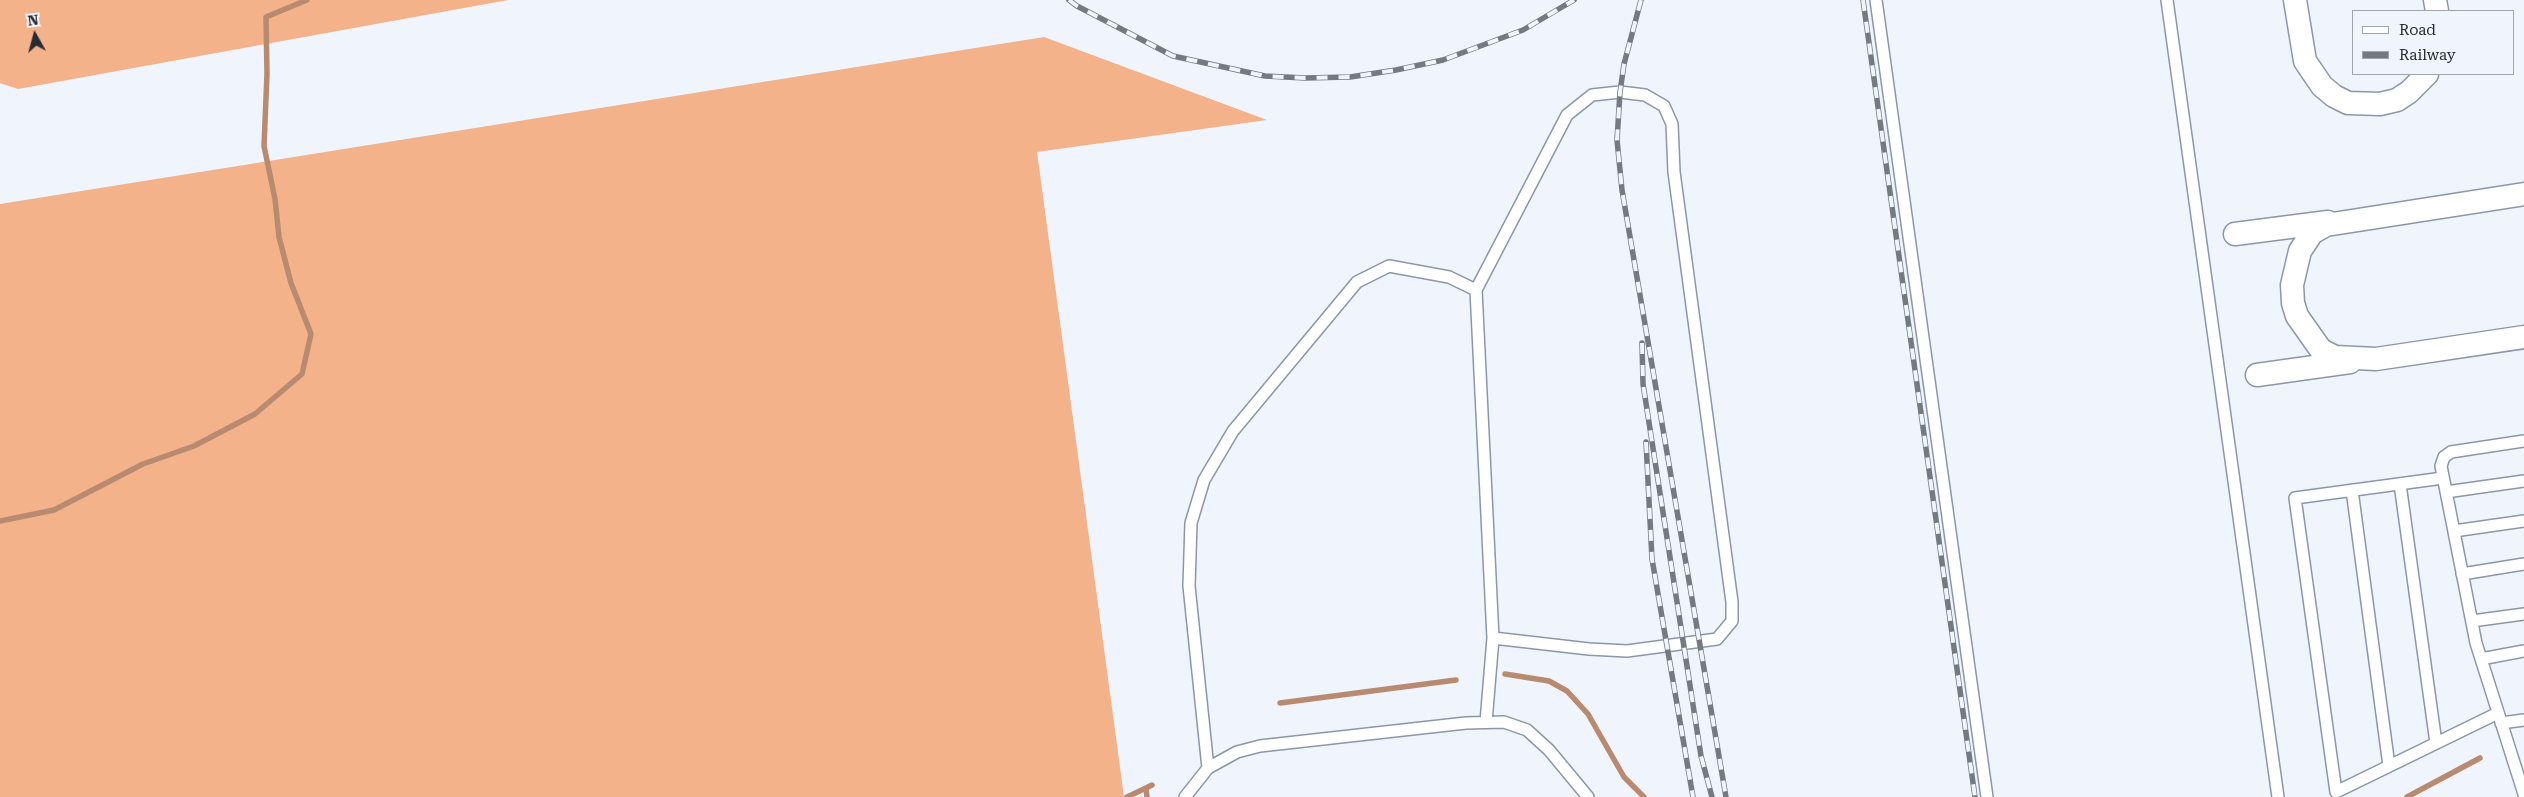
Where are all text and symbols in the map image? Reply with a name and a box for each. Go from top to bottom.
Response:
north arrow [10,10,60,60]
legend [2352,10,2514,75]
text: N [27,12,39,29]
text: Road [2399,21,2436,39]
text: Railway [2399,46,2456,64]

